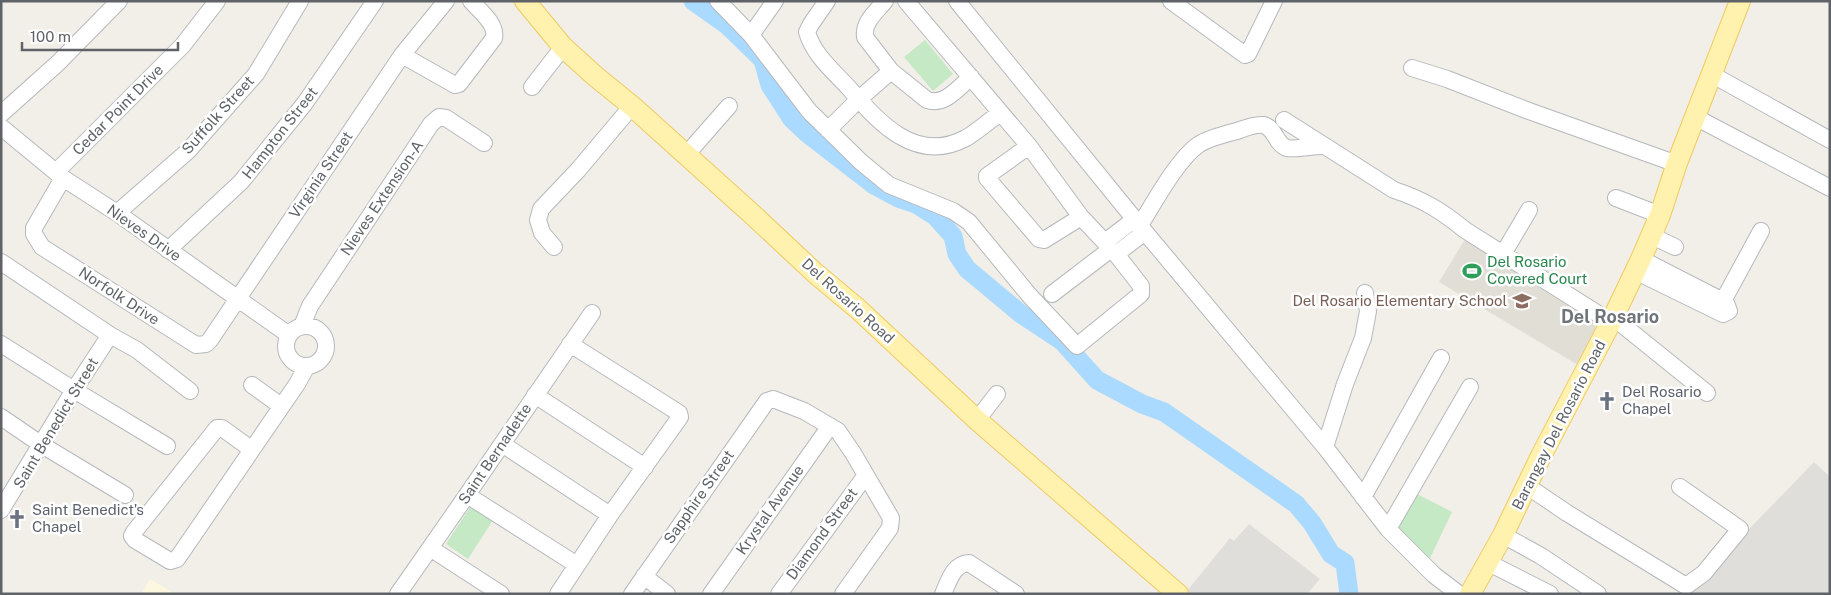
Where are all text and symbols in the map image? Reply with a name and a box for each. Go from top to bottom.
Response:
scale bar [22,20,179,52]
text: 100 m [30,28,71,45]
street label: Cedar Point Drive [69,61,166,158]
street label: Suffolk Street [178,72,257,157]
street label: Hampton Street [239,83,321,182]
street label: Virginia Street [285,128,356,221]
street label: Nieves Extension-A [337,137,427,258]
street label: Nieves Drive [104,201,185,264]
place label: Del Rosario Covered Court [1487,253,1588,287]
street label: Del Rosario Road [799,255,898,347]
sports icon: Del Rosario Covered Court [1461,260,1483,282]
street label: Norfolk Drive [76,263,163,328]
school or university icon: Del Rosario Elementary School [1511,290,1533,312]
place label: Del Rosario Elementary School [1292,292,1507,309]
district label: Del Rosario [1561,306,1659,327]
street label: Barangay Del Rosario Road [1508,337,1609,512]
street label: Saint Benedict Street [10,354,101,491]
place label: Del Rosario Chapel [1622,383,1701,417]
church icon: Del Rosario Chapel [1596,390,1618,412]
street label: Saint Bernadette [455,400,535,507]
street label: Sapphire Street [660,447,737,547]
street label: Krystal Avenue [732,462,807,558]
street label: Diamond Street [783,485,861,583]
place label: Saint Benedict's Chapel [32,501,144,535]
church icon: Saint Benedict's Chapel [6,508,28,530]

